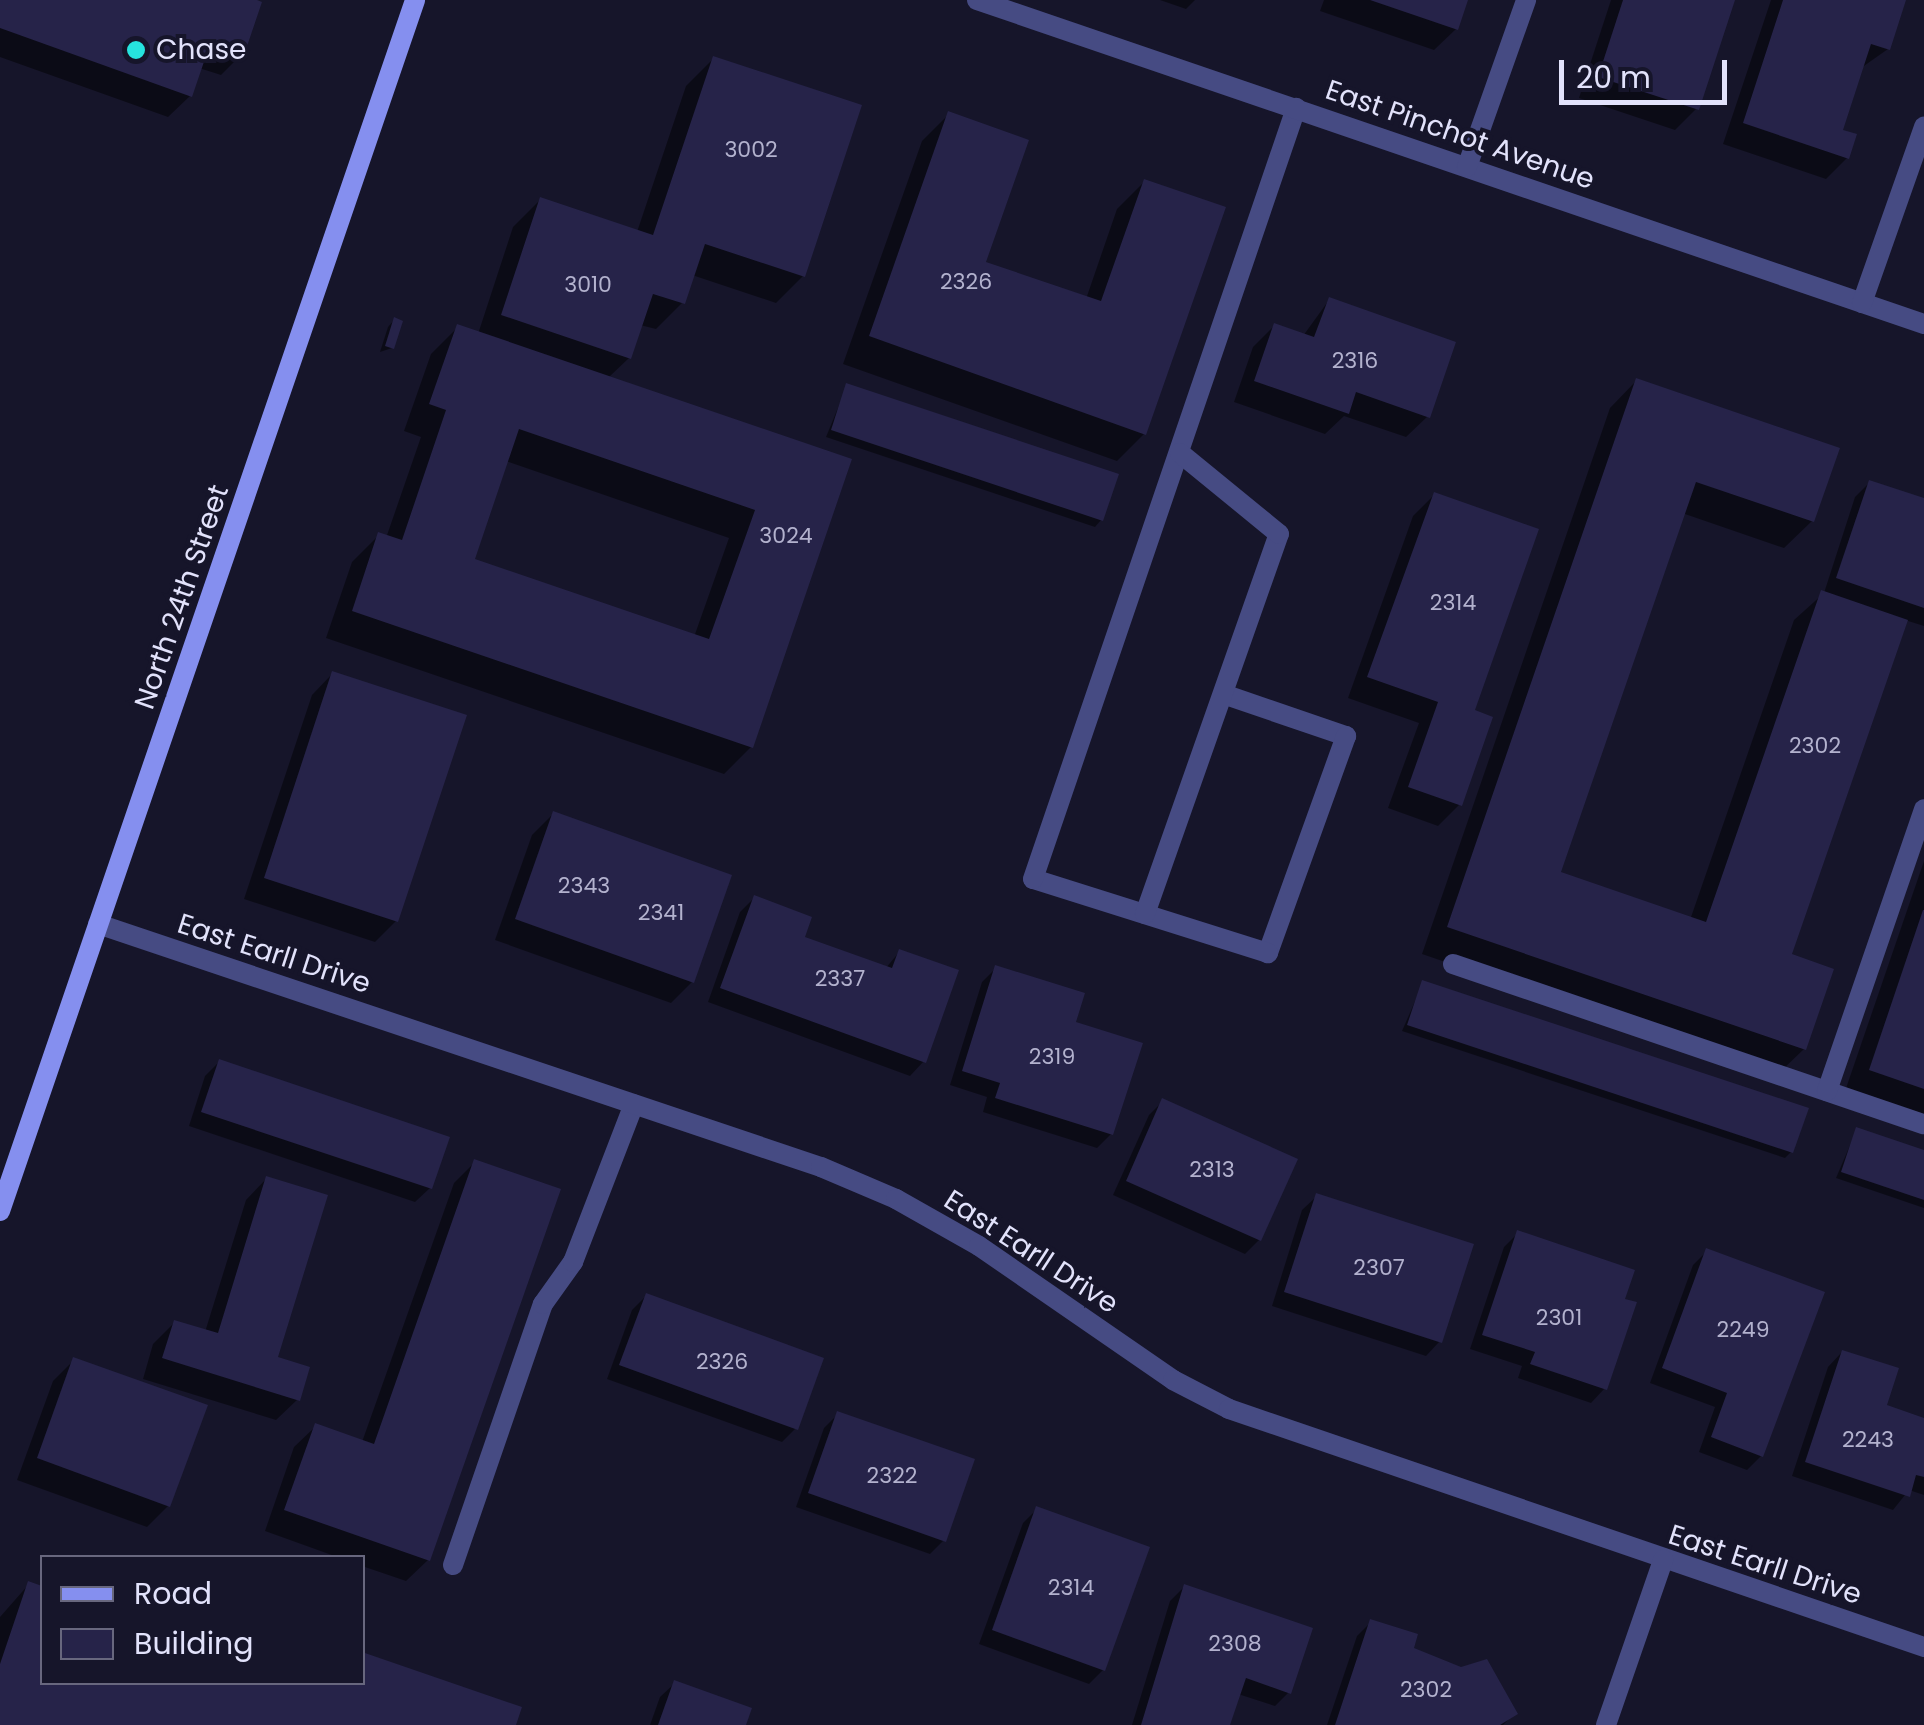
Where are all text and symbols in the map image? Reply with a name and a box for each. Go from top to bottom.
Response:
place label: Chase [156,33,246,67]
marker: Chase [125,39,147,61]
scale bar [1564,40,1732,102]
text: 20 m [1576,56,1651,99]
street label: East Pinchot Avenue [1321,73,1599,197]
house number: 3002 [724,137,778,163]
house number: 2326 [940,269,992,295]
house number: 3010 [564,272,612,298]
house number: 2316 [1332,348,1378,374]
street label: North 24th Street [128,480,236,714]
house number: 3024 [759,523,813,549]
house number: 2314 [1430,590,1476,616]
house number: 2302 [1789,733,1841,759]
house number: 2343 [558,873,610,899]
house number: 2341 [638,900,684,926]
street label: East Earll Drive [173,907,375,1001]
house number: 2337 [815,966,865,992]
house number: 2319 [1029,1044,1075,1070]
house number: 2313 [1189,1157,1235,1183]
street label: East Earll Drive [938,1183,1124,1321]
house number: 2307 [1353,1255,1405,1281]
house number: 2301 [1536,1305,1582,1331]
house number: 2249 [1717,1317,1769,1343]
house number: 2326 [696,1349,748,1375]
house number: 2243 [1842,1427,1894,1453]
house number: 2322 [867,1463,917,1489]
street label: East Earll Drive [1664,1518,1866,1612]
legend [40,1555,365,1685]
text: Road [134,1572,212,1615]
house number: 2314 [1048,1575,1094,1601]
text: Building [134,1622,254,1665]
house number: 2308 [1208,1631,1262,1657]
house number: 2302 [1400,1677,1452,1703]

